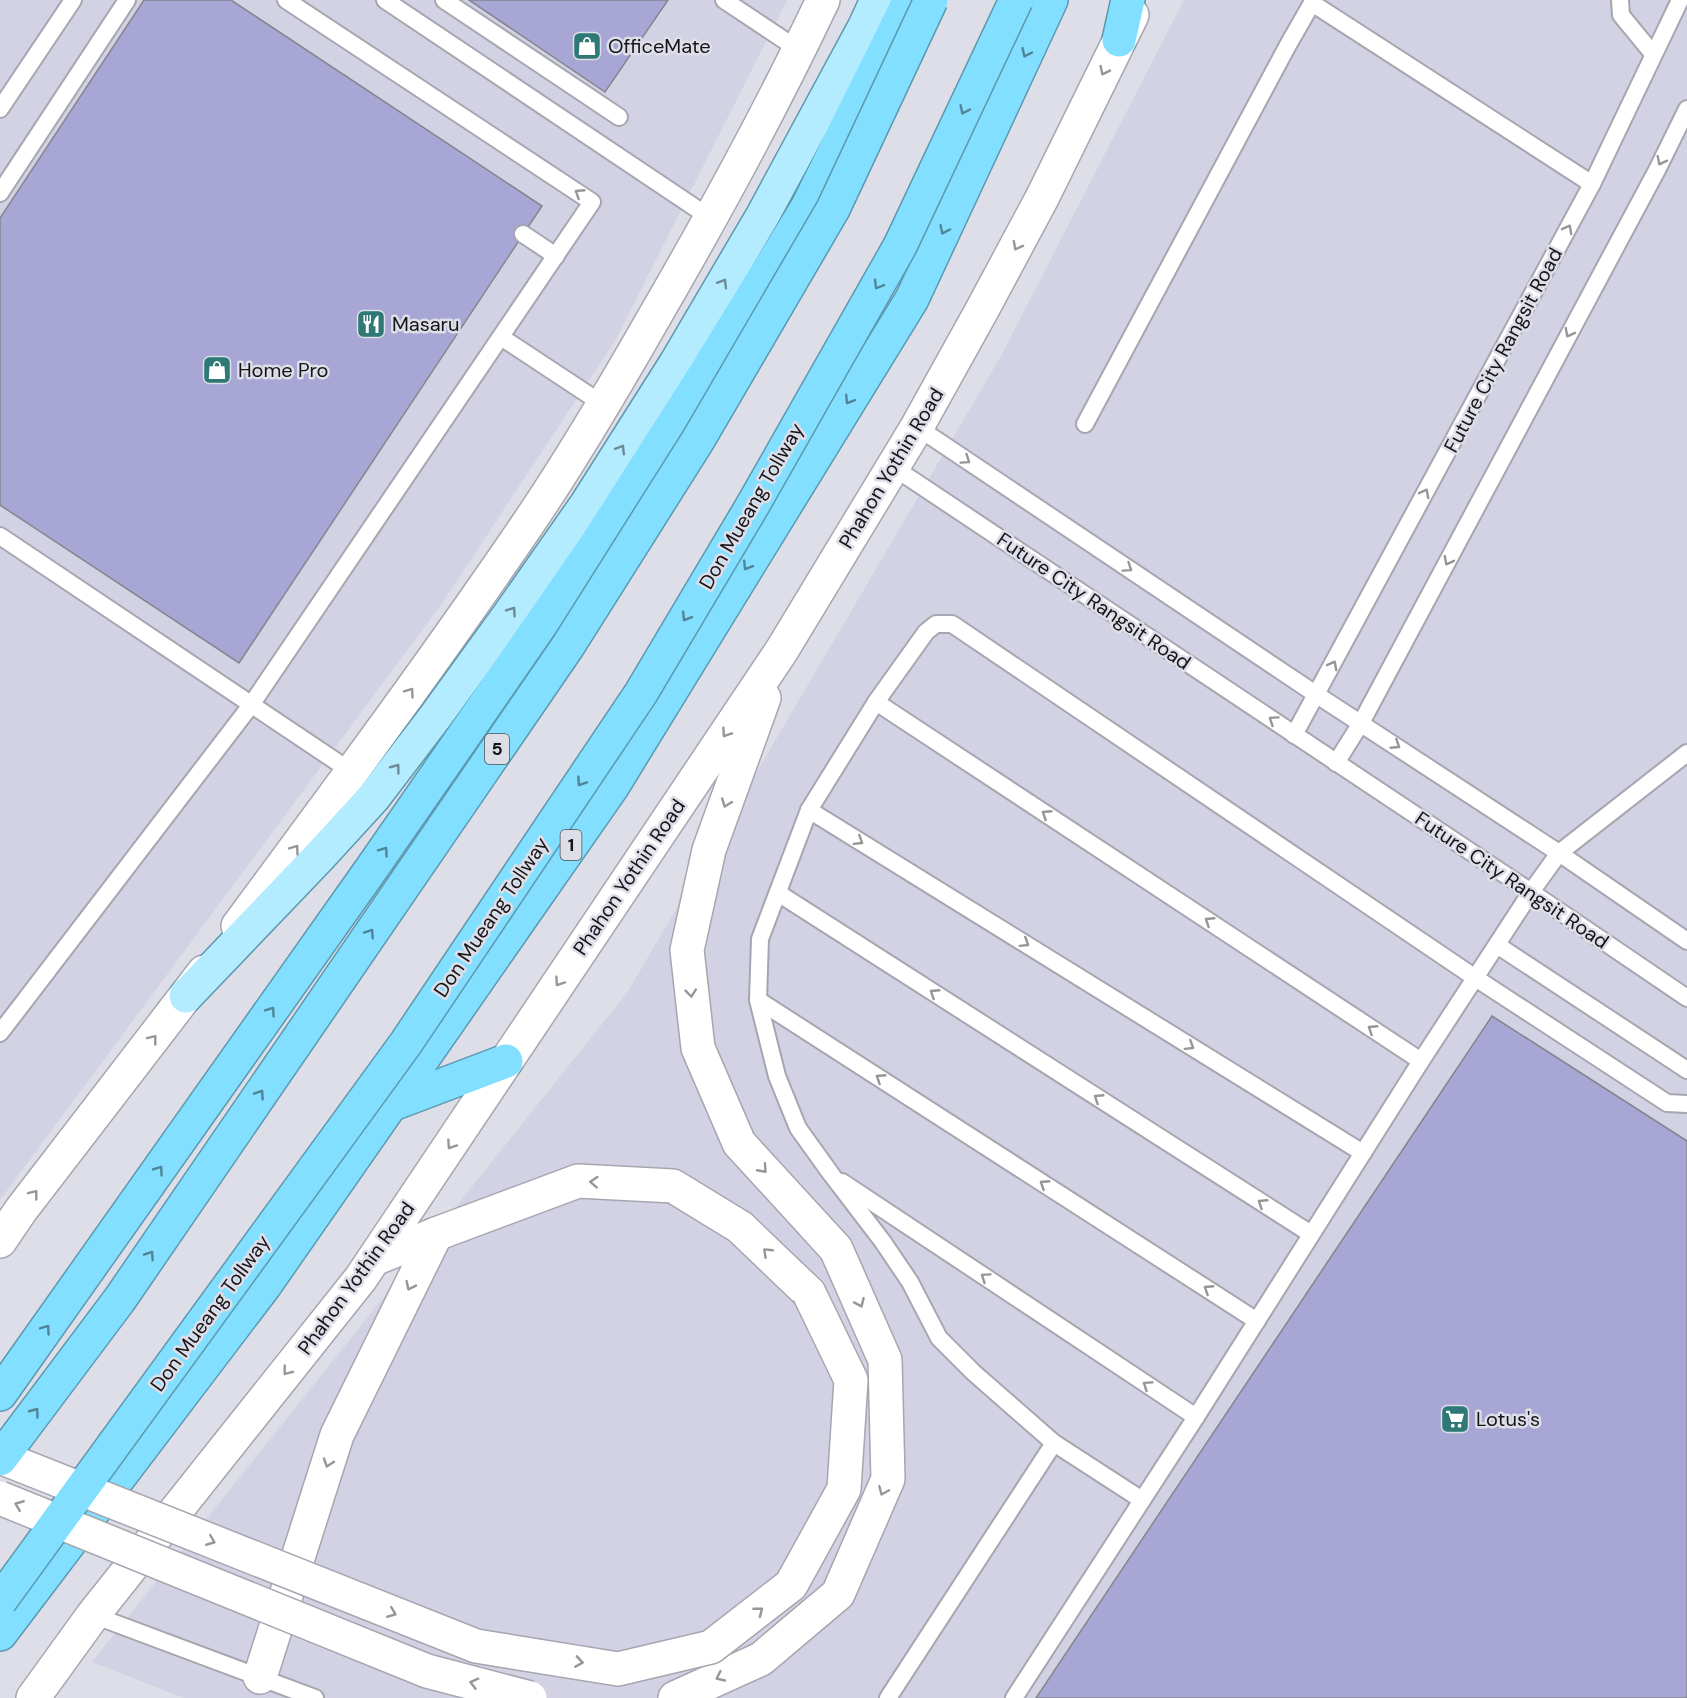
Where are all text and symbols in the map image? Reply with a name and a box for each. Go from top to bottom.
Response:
shop icon: OfficeMate [571,30,603,62]
place label: OfficeMate [608,33,711,59]
one-way arrow [1022,47,1034,58]
one-way arrow [1100,65,1111,76]
one-way arrow [960,103,972,114]
one-way arrow [1656,155,1668,166]
one-way arrow [575,190,586,201]
one-way arrow [939,223,951,234]
one-way arrow [1561,225,1572,236]
one-way arrow [1013,239,1024,250]
street label: Future City Rangsit Road [1438,243,1568,457]
one-way arrow [716,279,727,289]
one-way arrow [874,279,885,289]
restaurant icon: Masaru [355,308,387,340]
place label: Masaru [392,311,459,337]
one-way arrow [1565,327,1576,338]
shop icon: Home Pro [201,354,233,386]
place label: Home Pro [238,357,328,383]
street label: Phahon Yothin Road [833,383,949,553]
one-way arrow [845,394,857,404]
street label: Don Mueang Tollway [693,418,809,594]
one-way arrow [613,445,624,456]
one-way arrow [959,453,970,464]
one-way arrow [1418,489,1429,500]
street label: Future City Rangsit Road [992,526,1196,676]
one-way arrow [1444,555,1455,565]
one-way arrow [743,560,755,570]
one-way arrow [1121,561,1132,572]
one-way arrow [505,607,516,618]
one-way arrow [681,611,693,621]
one-way arrow [1326,661,1337,671]
one-way arrow [403,687,414,698]
one-way arrow [1268,716,1279,727]
one-way arrow [722,726,733,737]
road number: 5 [485,734,509,764]
one-way arrow [1389,738,1400,749]
one-way arrow [389,764,400,775]
one-way arrow [577,775,588,786]
street label: Phahon Yothin Road [567,794,691,960]
one-way arrow [721,797,733,808]
street label: Future City Rangsit Road [1410,805,1614,955]
one-way arrow [1042,810,1053,821]
road number: 1 [560,830,582,860]
street label: Don Mueang Tollway [428,832,554,1002]
one-way arrow [853,833,863,845]
one-way arrow [288,845,299,856]
one-way arrow [377,847,388,858]
one-way arrow [1205,918,1216,929]
one-way arrow [363,929,375,939]
one-way arrow [1019,936,1029,948]
one-way arrow [555,976,566,987]
one-way arrow [685,988,697,997]
one-way arrow [929,989,940,1000]
one-way arrow [264,1006,275,1017]
one-way arrow [1368,1024,1378,1036]
one-way arrow [146,1035,157,1046]
one-way arrow [1184,1039,1195,1050]
one-way arrow [876,1074,887,1085]
one-way arrow [253,1090,264,1101]
one-way arrow [1094,1093,1104,1105]
one-way arrow [447,1138,458,1149]
one-way arrow [756,1163,767,1173]
one-way arrow [152,1165,163,1176]
one-way arrow [589,1175,598,1188]
one-way arrow [1039,1180,1050,1191]
one-way arrow [27,1189,38,1200]
street label: Phahon Yothin Road [292,1196,420,1360]
one-way arrow [1258,1198,1268,1210]
street label: Don Mueang Tollway [144,1229,276,1397]
one-way arrow [763,1249,774,1260]
one-way arrow [143,1251,154,1262]
one-way arrow [981,1273,992,1284]
one-way arrow [406,1280,418,1291]
one-way arrow [1203,1285,1214,1296]
one-way arrow [853,1296,865,1307]
one-way arrow [39,1324,50,1335]
one-way arrow [284,1364,295,1375]
one-way arrow [1143,1381,1154,1392]
supermarket icon: Lotus's [1439,1403,1471,1435]
place label: Lotus's [1476,1406,1540,1432]
one-way arrow [28,1408,39,1419]
one-way arrow [323,1457,336,1468]
one-way arrow [878,1485,890,1496]
one-way arrow [14,1500,25,1512]
one-way arrow [204,1534,215,1546]
one-way arrow [386,1605,397,1618]
one-way arrow [752,1607,763,1618]
one-way arrow [575,1656,584,1668]
one-way arrow [716,1670,727,1682]
one-way arrow [469,1678,480,1690]

